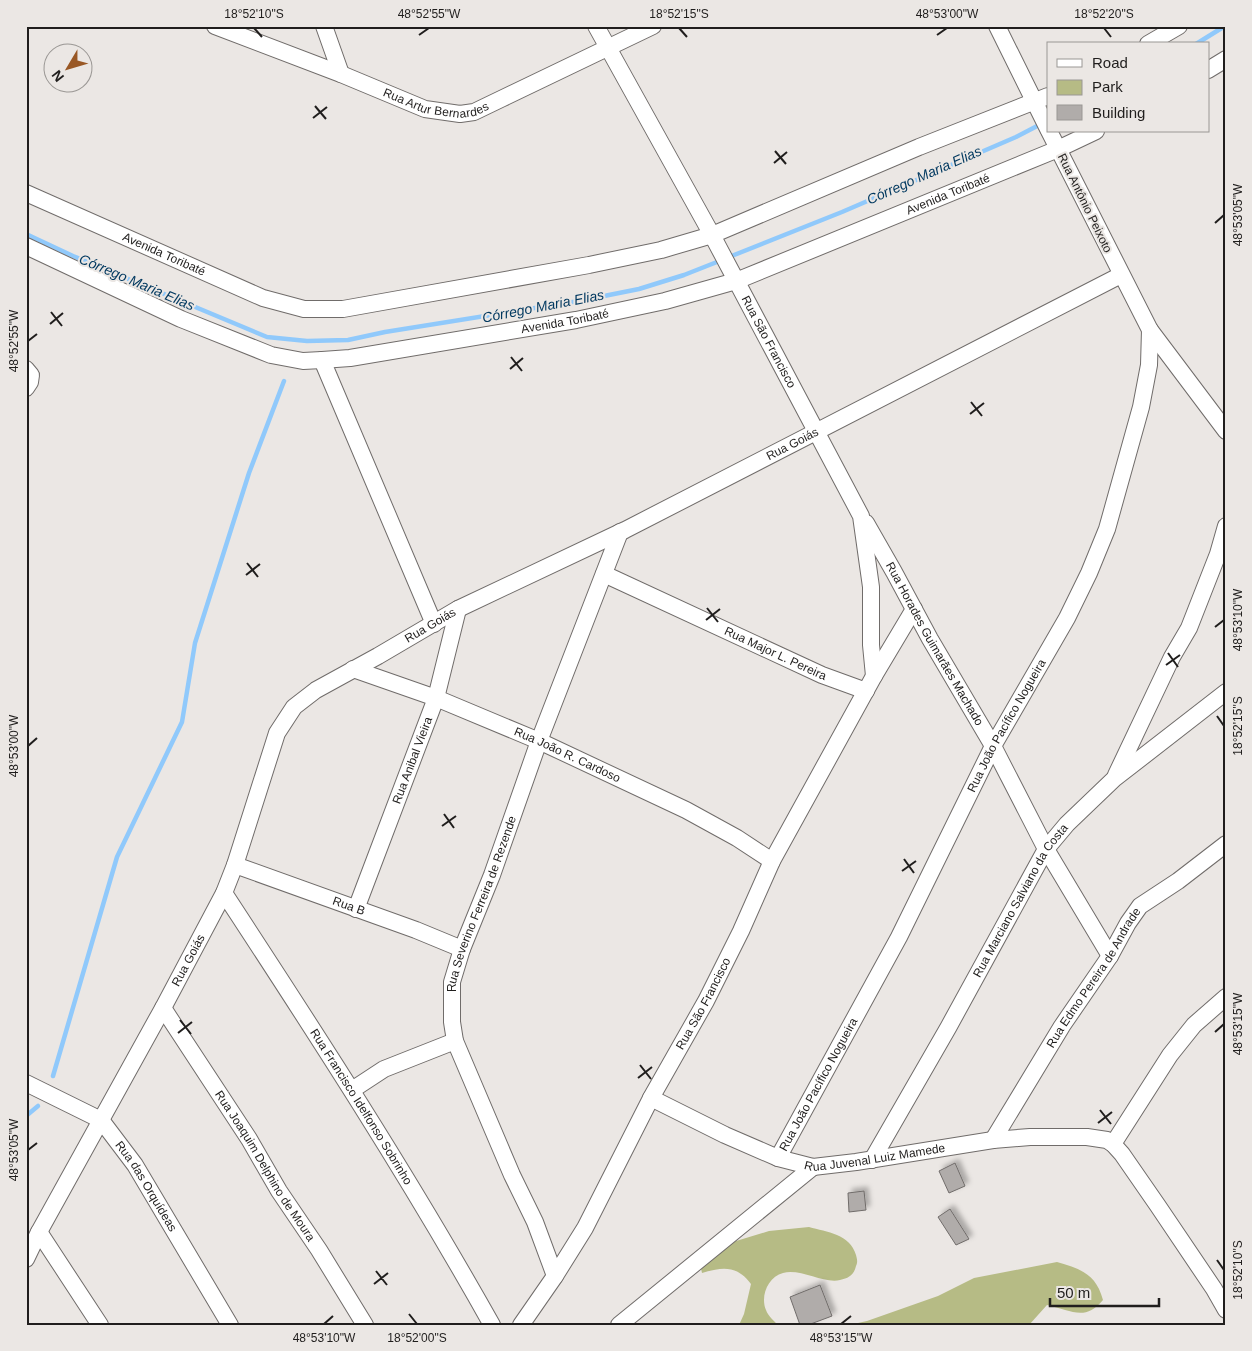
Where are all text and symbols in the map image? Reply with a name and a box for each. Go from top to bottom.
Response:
text: 18°52'10"S [224,7,284,21]
text: 48°52'55"W [398,7,461,21]
text: 18°52'15"S [649,7,709,21]
text: 48°53'00"W [916,7,979,21]
text: 18°52'20"S [1074,7,1134,21]
north arrow [42,42,92,92]
legend [1047,42,1210,132]
text: Road [1092,54,1128,71]
text: N [48,67,67,85]
text: Park [1092,78,1123,95]
street label: Rua Artur Bernardes [381,85,491,121]
text: Building [1092,104,1145,121]
water label: Córrego Maria Elias [864,143,984,207]
street label: Rua Antônio Peixoto [1055,151,1115,255]
street label: Avenida Toribaté [904,171,992,217]
text: 48°53'05"W [1231,183,1245,246]
street label: Avenida Toribaté [120,230,208,279]
water label: Córrego Maria Elias [77,250,197,314]
water label: Córrego Maria Elias [481,286,605,326]
street label: Rua São Francisco [739,293,799,391]
street label: Avenida Toribaté [520,306,610,336]
text: 48°52'55"W [7,309,21,372]
street label: Rua Goiás [764,425,821,463]
street label: Rua Horades Guimarães Machado [883,560,987,728]
text: 48°53'10"W [1231,588,1245,651]
street label: Rua Goiás [402,605,458,646]
street label: Rua Major L. Pereira [722,624,829,683]
street label: Rua João Pacífico Nogueira [964,657,1049,795]
text: 18°52'15"S [1231,696,1245,756]
text: 48°53'00"W [7,714,21,777]
street label: Rua Anibal Vieira [390,715,435,806]
street label: Rua João R. Cardoso [512,724,623,785]
street label: Rua Severino Ferreira de Rezende [445,814,519,992]
street label: Rua Marciano Salviano da Costa [970,821,1071,980]
street label: Rua B [331,894,367,918]
street label: Rua Edmo Pereira de Andrade [1044,905,1144,1050]
street label: Rua Goiás [169,932,208,989]
street label: Rua São Francisco [673,955,734,1052]
text: 48°53'15"W [1231,992,1245,1055]
street label: Rua João Pacífico Nogueira [776,1015,861,1153]
street label: Rua Francisco Idelfonso Sobrinho [307,1026,415,1187]
street label: Rua Joaquim Delphino de Moura [212,1088,318,1244]
text: 48°53'05"W [7,1118,21,1181]
street label: Rua das Orquídeas [112,1138,180,1234]
street label: Rua Juvenal Luiz Mamede [803,1141,946,1174]
text: 18°52'10"S [1231,1240,1245,1300]
scale bar [1050,1276,1158,1308]
text: 50 m [1057,1284,1090,1301]
text: 48°53'10"W [293,1331,356,1345]
text: 18°52'00"S [387,1331,447,1345]
text: 48°53'15"W [810,1331,873,1345]

